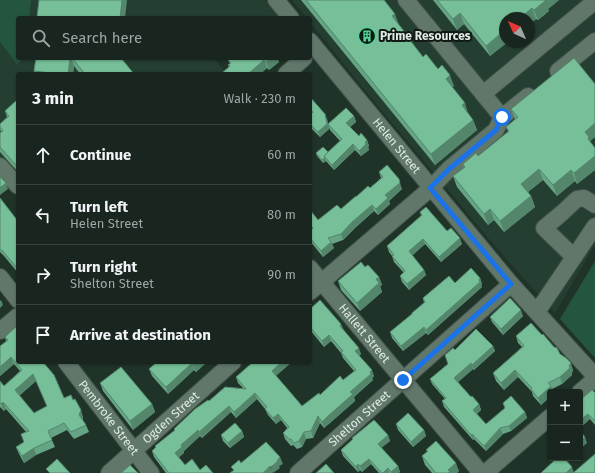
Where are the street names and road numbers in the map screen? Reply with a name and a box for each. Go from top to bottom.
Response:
street label: Helen Street [370,115,424,177]
street label: Hallett Street [336,301,394,366]
street label: Pembroke Street [76,377,142,458]
street label: Shelton Street [326,387,394,450]
street label: Ogden Street [140,388,202,447]

